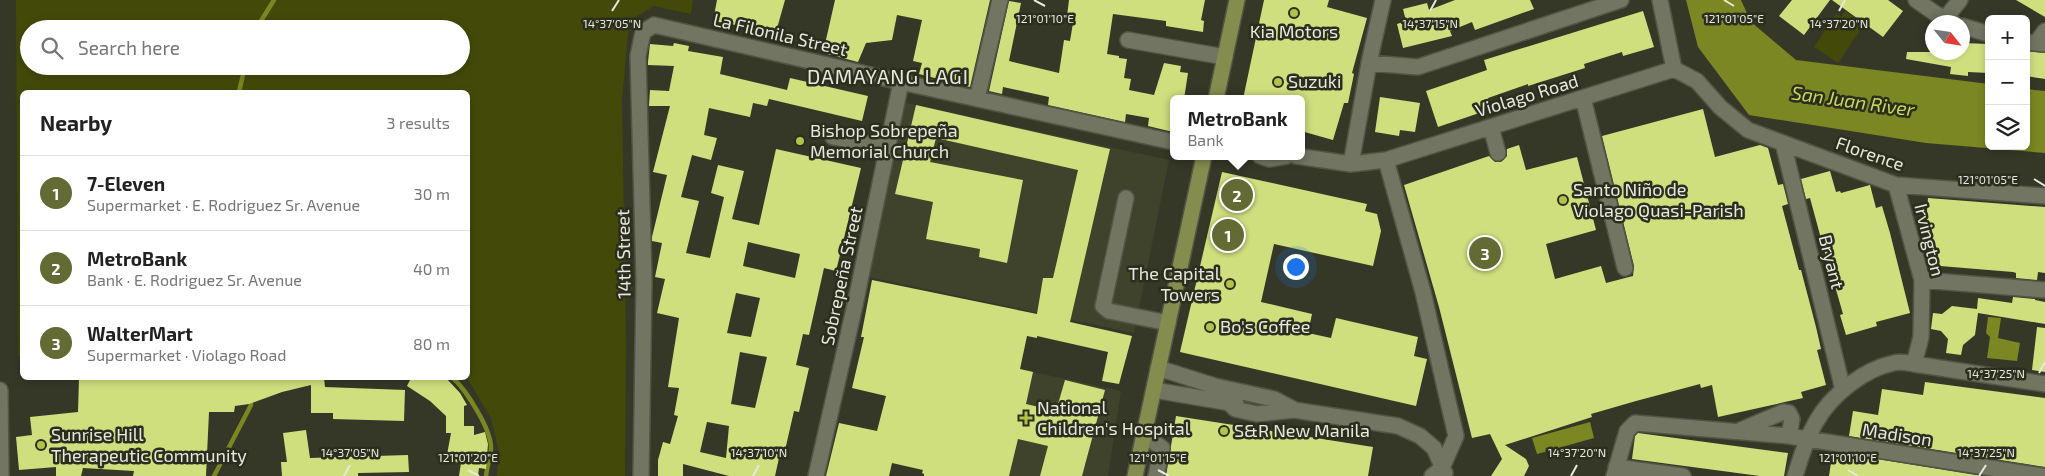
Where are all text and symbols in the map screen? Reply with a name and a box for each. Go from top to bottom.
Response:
marker: Kia Motors [1288,7,1300,19]
street label: La Filonila Street [711,8,850,60]
text: 121°01'10"E [1016,11,1074,25]
text: 121°01'05"E [1704,11,1764,25]
north arrow [1925,15,1970,60]
map controls [1985,15,2030,150]
button: + [1985,15,2030,60]
text: 14°37'05"N [583,16,641,30]
text: 14°37'15"N [1402,16,1458,30]
text: 14°37'20"N [1810,16,1868,30]
search box [20,20,470,75]
place label: Kia Motors [1250,20,1338,42]
icon: search [38,34,66,62]
text: Search here [78,36,180,59]
button: − [1985,60,2030,105]
district label: DAMAYANG LAGI [807,64,969,88]
street label: Violago Road [1473,69,1581,121]
place label: Suzuki [1288,70,1341,92]
marker: Suzuki [1272,76,1284,88]
water label: San Juan River [1790,80,1916,121]
popup [1170,95,1305,160]
button: layers [1985,105,2030,150]
text: MetroBank [1187,107,1288,130]
text: Nearby [40,110,112,135]
text: 3 results [387,113,450,132]
place label: Bishop Sobrepeña Memorial Church [810,119,958,162]
text: Bank [1187,130,1224,149]
street label: Florence [1833,131,1907,175]
marker: Bishop Sobrepeña Memorial Church [794,135,806,147]
text: 7-Eleven [87,172,165,195]
text: 121°01'05"E [1958,172,2018,186]
pin: 2 [1221,176,1253,214]
place label: Santo Niño de Violago Quasi-Parish [1573,178,1744,221]
text: 1 [53,184,59,203]
text: 30 m [414,184,450,203]
marker: Santo Niño de Violago Quasi-Parish [1557,194,1569,206]
text: Supermarket · E. Rodriguez Sr. Avenue [87,195,360,214]
street label: Irvington [1910,201,1950,278]
street label: Sobrepeña Street [816,204,867,347]
street label: 14th Street [611,209,635,299]
pin: 1 [1212,216,1244,254]
street label: Bryant [1815,232,1849,291]
pin: 3 [1469,234,1501,272]
text: MetroBank [87,247,187,270]
your location [1283,254,1309,280]
text: 2 [51,259,61,278]
text: 40 m [413,259,450,278]
place label: The Capital Towers [1128,262,1221,305]
text: Bank · E. Rodriguez Sr. Avenue [87,270,302,289]
marker: The Capital Towers [1224,278,1236,290]
place label: Bo's Coffee [1220,315,1310,337]
marker: Bo's Coffee [1204,321,1216,333]
text: WalterMart [87,322,193,345]
text: 3 [51,334,61,353]
text: 80 m [413,334,450,353]
text: Supermarket · Violago Road [87,345,286,364]
text: 14°37'25"N [1967,366,2025,380]
place label: National Children's Hospital [1037,396,1191,439]
marker: National Children's Hospital [1019,411,1033,425]
street label: Madison [1861,418,1934,450]
place label: S&R New Manila [1234,419,1370,441]
place label: Sunrise Hill Therapeutic Community [51,423,247,466]
marker: S&R New Manila [1218,425,1230,437]
marker: Sunrise Hill Therapeutic Community [35,439,47,451]
text: 14°37'05"N [321,445,379,459]
text: 14°37'10"N [731,445,787,459]
text: 14°37'20"N [1548,445,1606,459]
text: 14°37'25"N [1957,445,2015,459]
text: 121°01'20"E [438,450,498,464]
text: 121°01'15"E [1129,450,1187,464]
text: 121°01'10"E [1819,450,1877,464]

